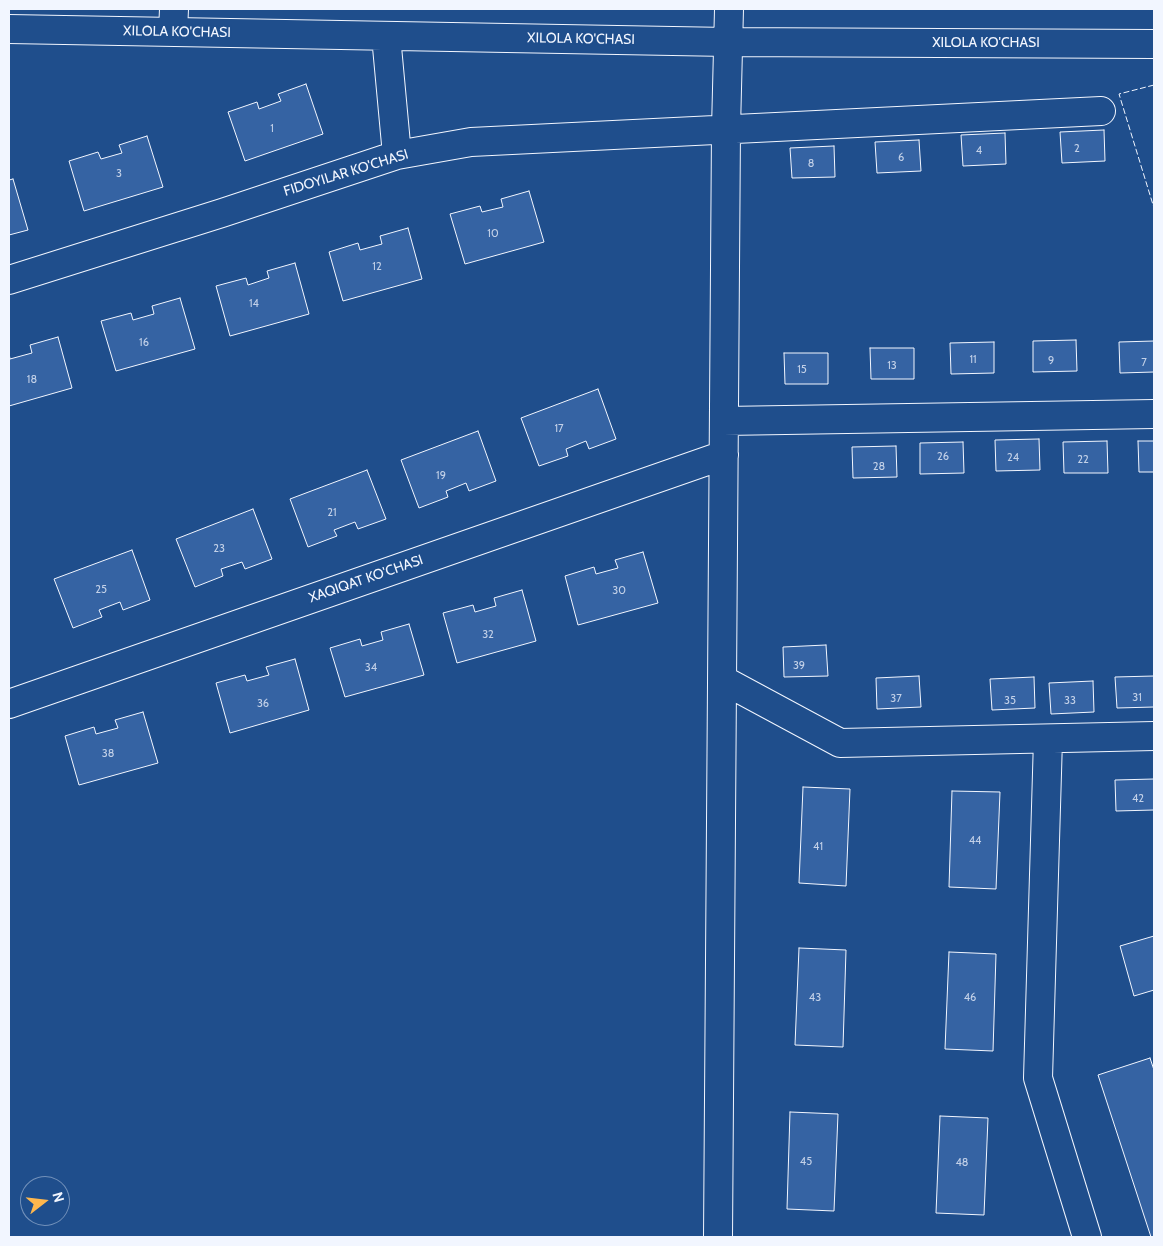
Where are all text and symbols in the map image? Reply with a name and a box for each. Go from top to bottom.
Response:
street label: XILOLA KO'CHASI [123,23,231,41]
street label: XILOLA KO'CHASI [527,30,635,48]
street label: XILOLA KO'CHASI [932,35,1040,51]
house number: 1 [270,122,274,136]
house number: 2 [1074,142,1080,156]
house number: 4 [976,144,982,158]
street label: FIDOYILAR KO'CHASI [281,146,411,200]
house number: 6 [898,151,904,165]
house number: 8 [808,157,814,171]
house number: 3 [116,167,122,181]
house number: 10 [487,227,499,241]
house number: 12 [372,260,382,274]
house number: 14 [249,297,259,311]
house number: 16 [139,336,149,350]
house number: 11 [969,353,977,367]
house number: 9 [1048,354,1054,368]
house number: 7 [1141,356,1147,370]
house number: 13 [887,359,897,373]
house number: 15 [797,363,807,377]
house number: 18 [27,373,37,387]
house number: 17 [554,422,564,436]
house number: 26 [937,450,949,464]
house number: 24 [1007,451,1019,465]
house number: 22 [1077,453,1089,467]
house number: 28 [873,460,885,474]
house number: 19 [436,469,446,483]
house number: 21 [327,506,337,520]
house number: 23 [213,542,225,556]
street label: XAQIQAT KO'CHASI [307,552,425,606]
house number: 25 [95,583,107,597]
house number: 30 [612,584,626,598]
house number: 32 [482,628,494,642]
house number: 39 [793,659,805,673]
house number: 34 [365,661,377,675]
house number: 31 [1132,691,1142,705]
house number: 37 [890,692,902,706]
house number: 35 [1004,694,1016,708]
house number: 33 [1064,694,1076,708]
house number: 36 [257,697,269,711]
house number: 38 [102,747,114,761]
house number: 42 [1132,792,1144,806]
house number: 44 [969,834,981,848]
house number: 41 [813,840,823,854]
house number: 43 [809,991,821,1005]
house number: 46 [964,991,976,1005]
house number: 45 [800,1155,812,1169]
house number: 48 [955,1156,969,1170]
north arrow [20,1176,70,1226]
text: N [48,1190,68,1204]

